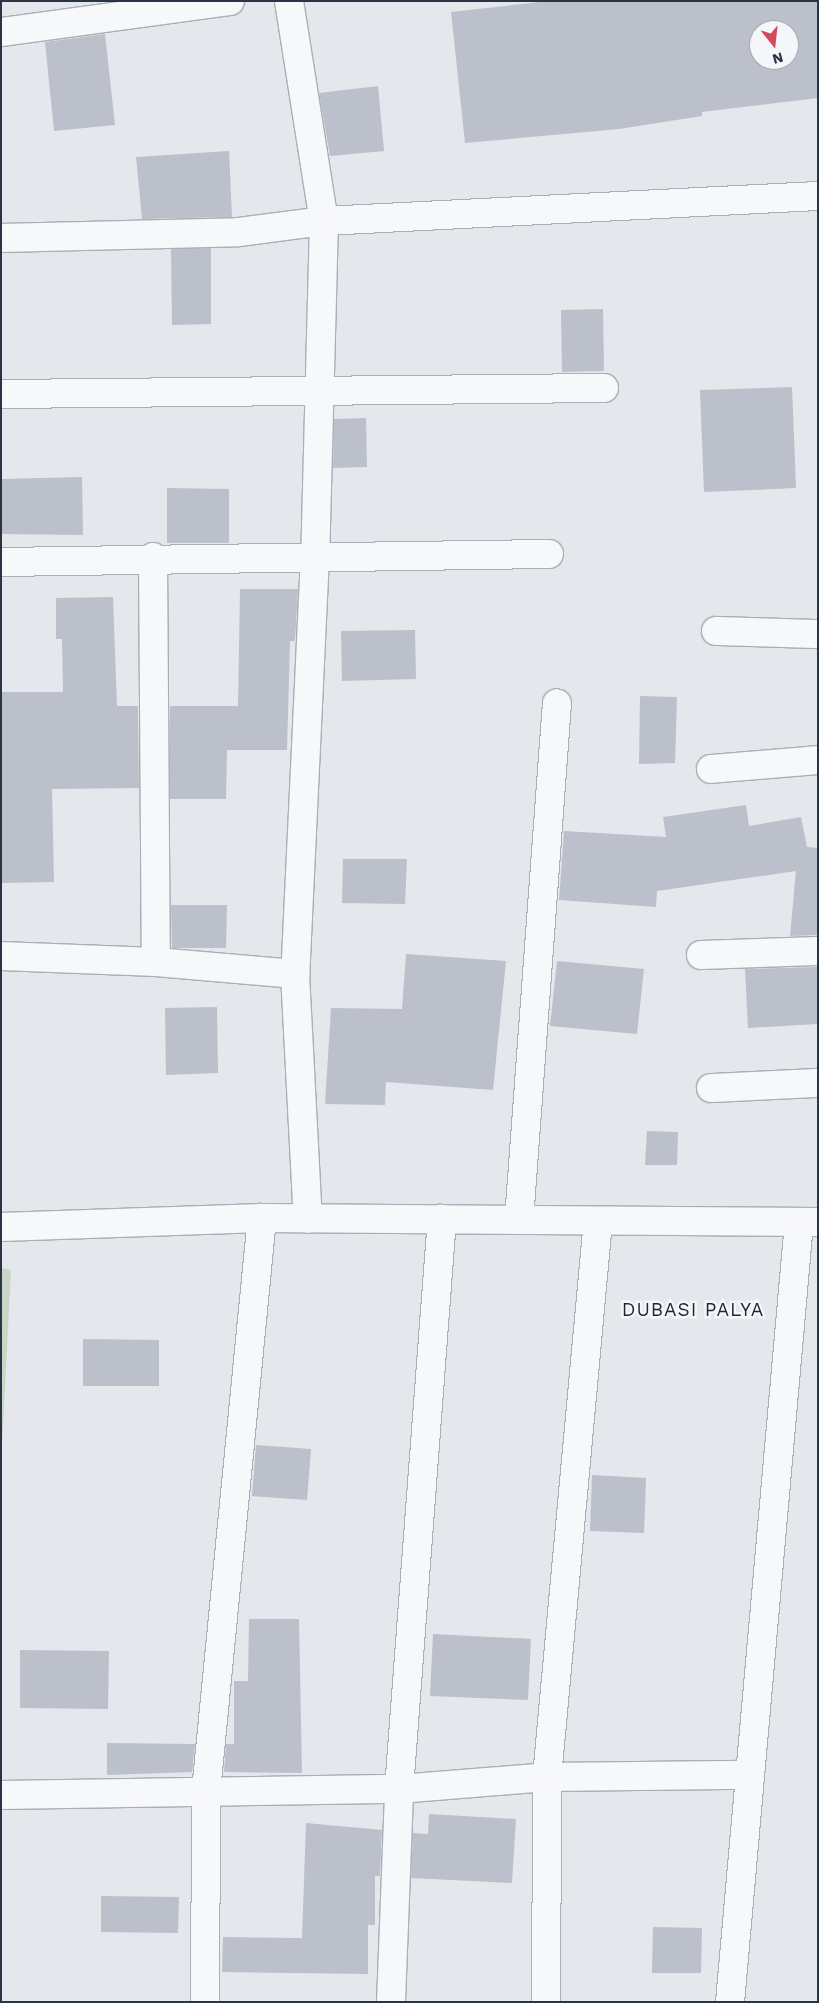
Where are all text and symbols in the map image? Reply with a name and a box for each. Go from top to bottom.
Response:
north arrow [749,20,799,70]
text: N [771,49,785,68]
district label: DUBASI PALYA [620,1299,766,1321]

